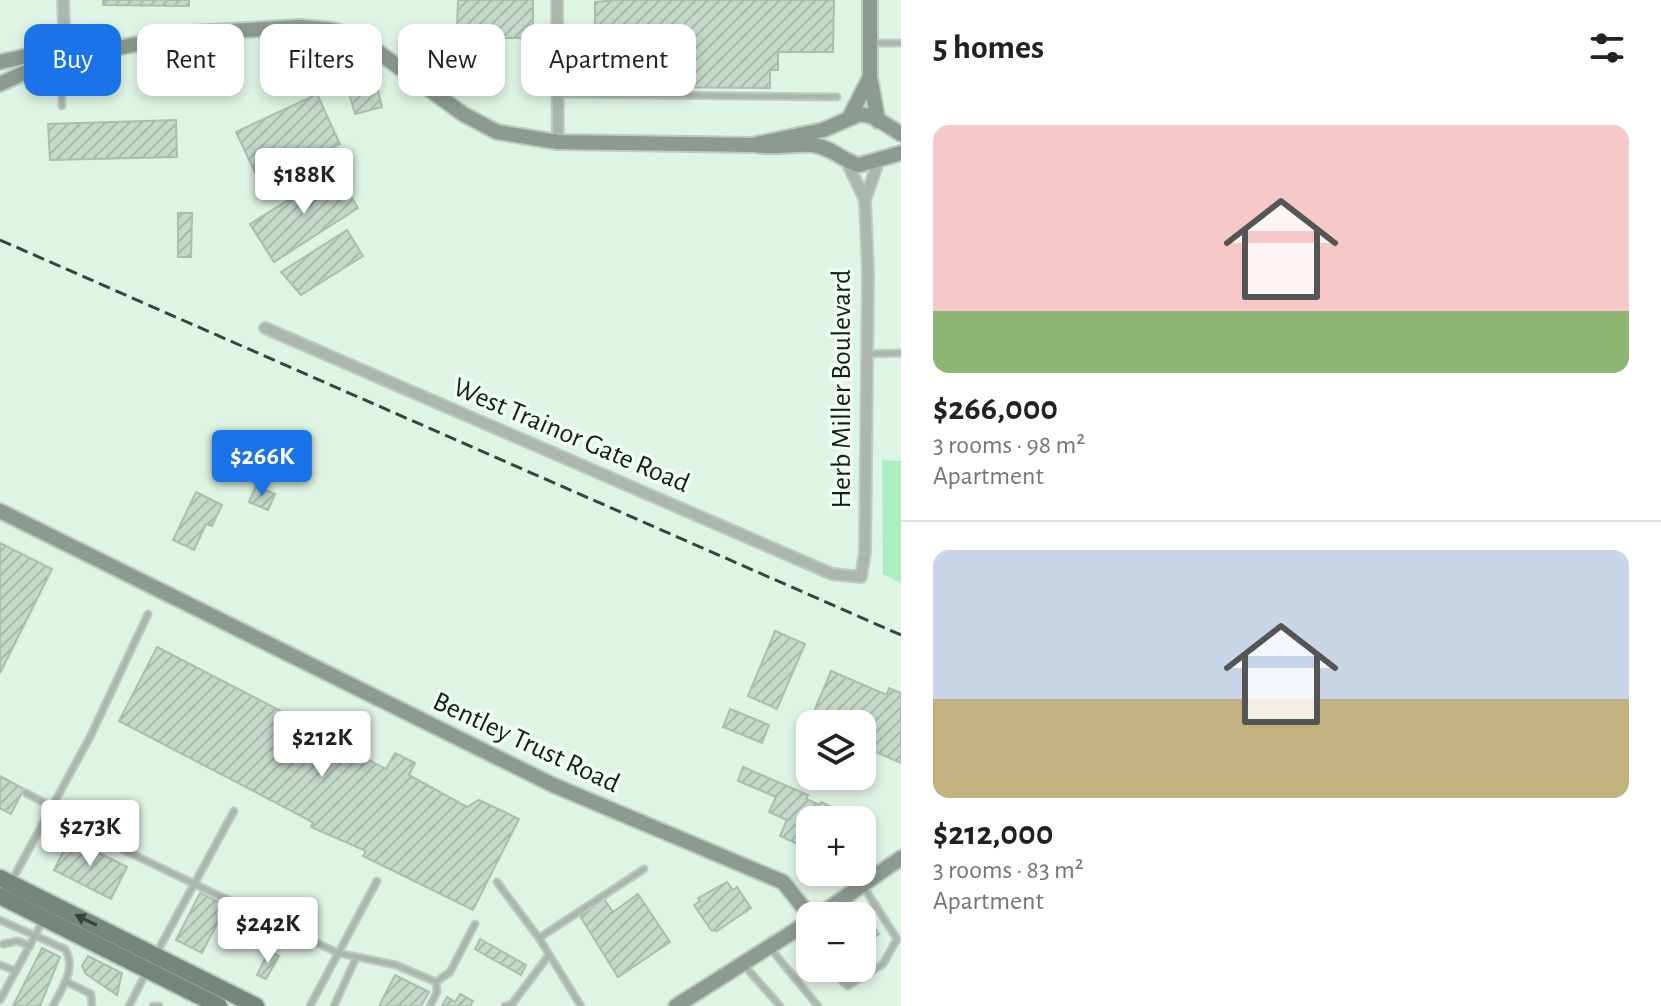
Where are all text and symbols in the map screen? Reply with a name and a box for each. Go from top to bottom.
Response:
chip: Buy [24,24,121,96]
chip: Rent [137,24,244,96]
chip: Filters [260,24,382,96]
chip: New [398,24,505,96]
chip: Apartment [521,24,696,96]
icon: filters [1585,26,1629,70]
text: 5 homes [933,31,1044,65]
pin: $188K [248,148,360,216]
text: $188K [273,161,335,187]
icon: home [1209,177,1353,321]
street label: Herb Miller Boulevard [828,269,856,509]
street label: West Trainor Gate Road [449,373,693,498]
text: $266,000 [933,392,1058,426]
pin: $266K [206,430,318,498]
text: 3 rooms · 98 m² [933,432,1085,458]
text: $266K [230,443,294,469]
text: Apartment [933,463,1044,489]
icon: home [1209,602,1353,746]
street label: Bentley Trust Road [429,687,624,798]
map controls [796,710,876,982]
button: layers [796,710,876,790]
pin: $212K [266,711,378,779]
text: $212K [292,724,352,750]
pin: $273K [34,800,146,868]
button: + [796,806,876,886]
text: $273K [59,813,121,839]
text: $212,000 [933,817,1054,851]
text: 3 rooms · 83 m² [933,857,1084,883]
text: Apartment [933,888,1044,914]
pin: $242K [212,897,324,965]
button: − [796,902,876,982]
text: $242K [236,910,300,936]
one-way arrow [75,913,98,927]

